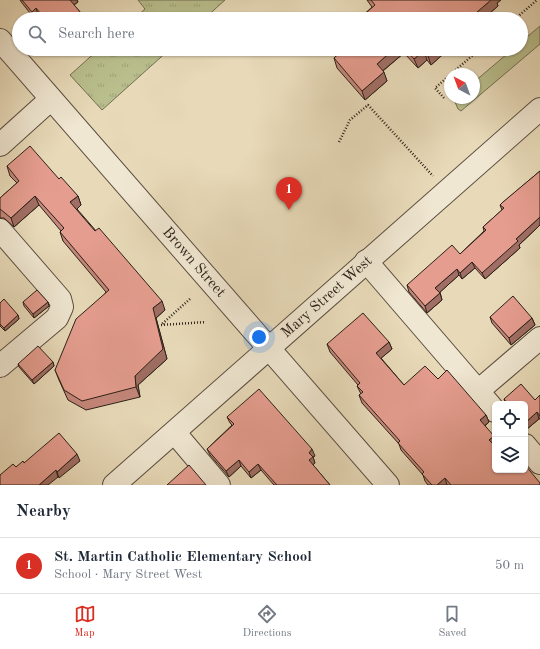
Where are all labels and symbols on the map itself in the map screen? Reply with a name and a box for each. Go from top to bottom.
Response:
north arrow [444,68,480,104]
pin: 1 [276,177,302,210]
street label: Brown Street [159,224,228,300]
street label: Mary Street West [279,253,375,341]
your location [249,327,269,347]

